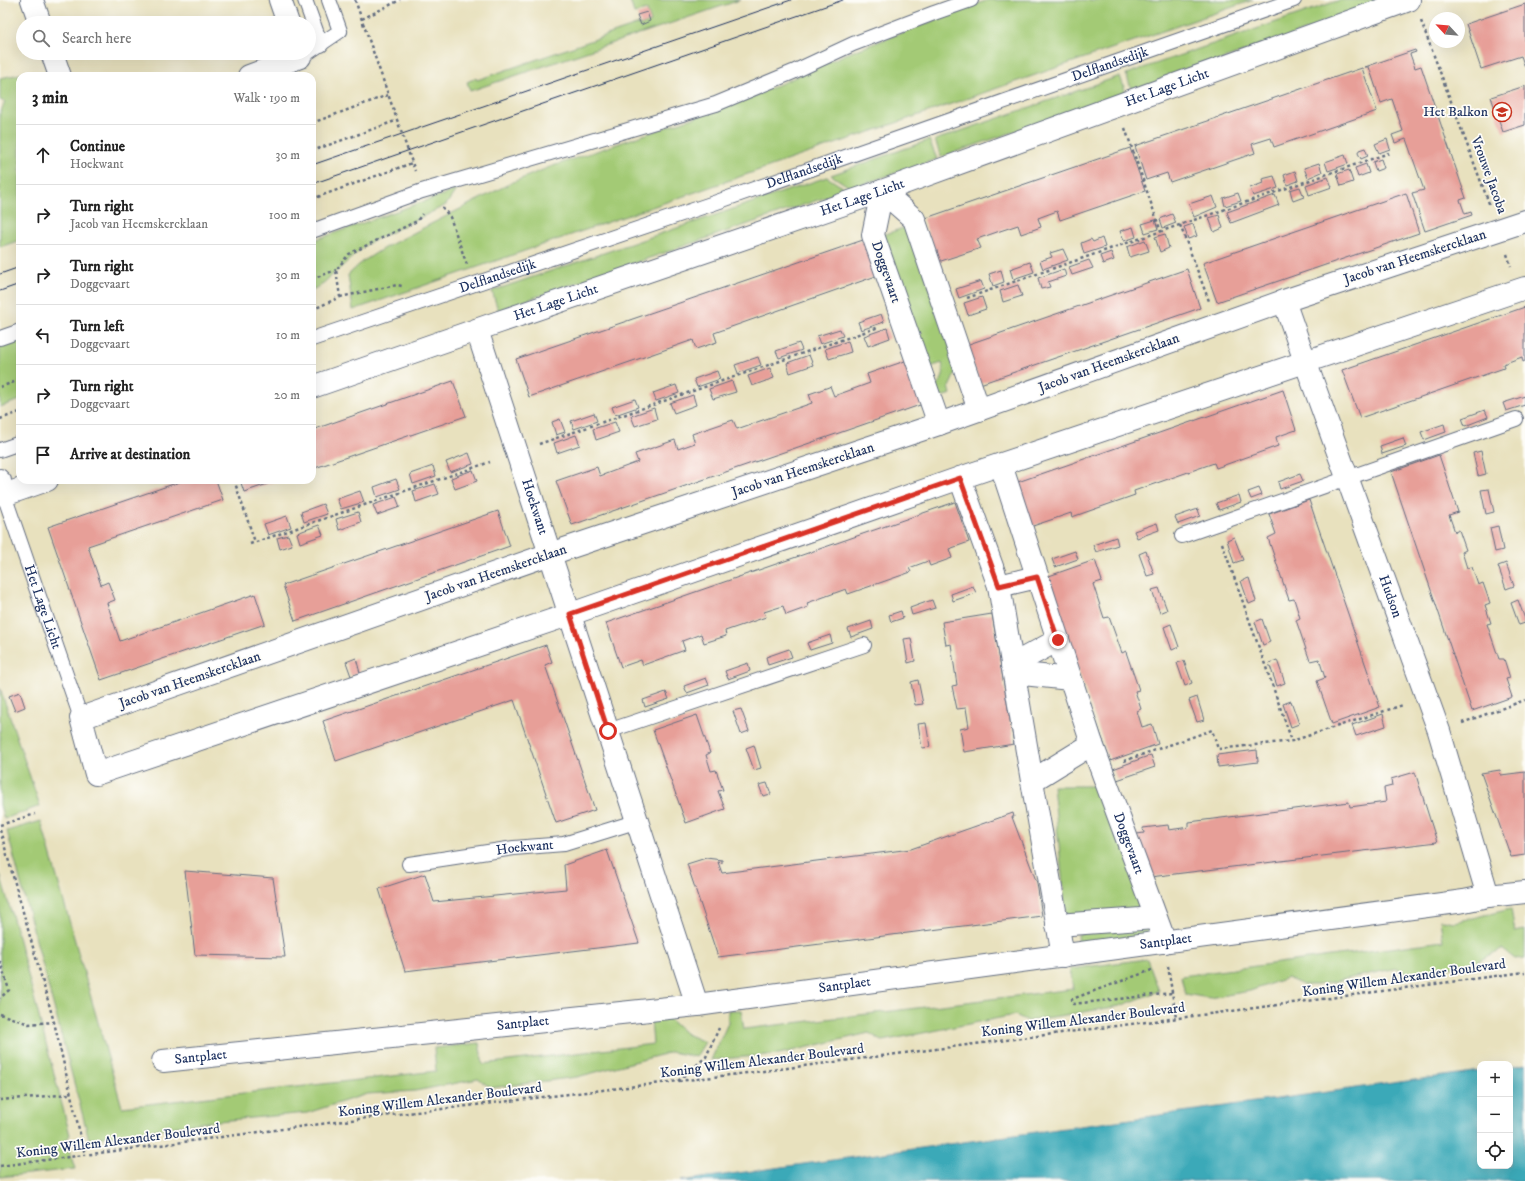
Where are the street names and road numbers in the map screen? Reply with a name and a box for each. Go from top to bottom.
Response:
street label: Delflandsedijk [1069,43,1151,86]
street label: Het Lage Licht [1123,64,1212,111]
street label: Vrouwe Jacoba [1466,133,1511,216]
street label: Delflandsedijk [764,150,845,193]
street label: Het Lage Licht [818,174,907,220]
street label: Jacob van Heemskercklaan [1340,225,1489,289]
street label: Doggevaart [867,239,905,306]
street label: Delflandsedijk [457,255,538,298]
street label: Het Lage Licht [511,280,601,325]
street label: Jacob van Heemskercklaan [1034,329,1183,398]
street label: Jacob van Heemskercklaan [728,438,877,502]
street label: Hoekwant [517,477,552,538]
street label: Jacob van Heemskercklaan [421,540,570,606]
street label: Het Lage Licht [20,562,66,652]
street label: Hudson [1374,573,1406,621]
street label: Jacob van Heemskercklaan [115,647,264,713]
street label: Doggevaart [1109,810,1148,877]
street label: Hoekwant [495,836,555,860]
street label: Santplaet [1139,929,1193,954]
street label: Koning Willem Alexander Boulevard [1301,955,1507,1001]
street label: Santplaet [818,972,872,997]
street label: Koning Willem Alexander Boulevard [980,999,1186,1041]
street label: Santplaet [496,1012,551,1035]
street label: Koning Willem Alexander Boulevard [659,1040,865,1082]
street label: Santplaet [174,1045,228,1069]
street label: Koning Willem Alexander Boulevard [337,1079,543,1121]
street label: Koning Willem Alexander Boulevard [15,1120,221,1162]

